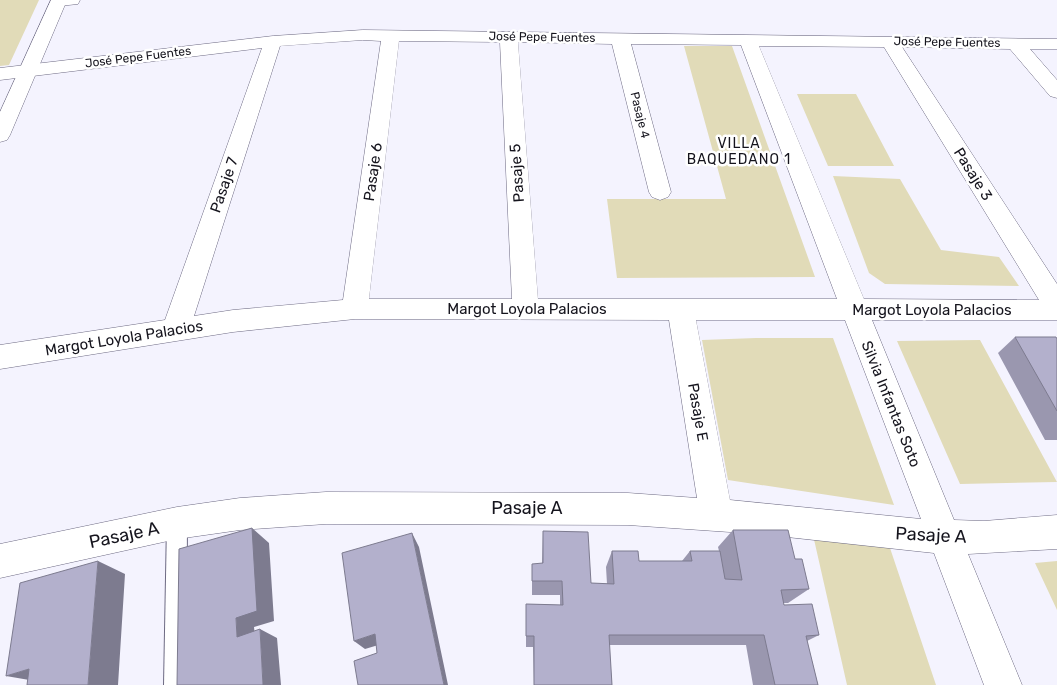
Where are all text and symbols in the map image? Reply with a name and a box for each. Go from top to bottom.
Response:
street label: José Pepe Fuentes [488,29,596,45]
street label: José Pepe Fuentes [893,34,1001,50]
street label: José Pepe Fuentes [84,44,192,70]
street label: Pasaje 4 [627,90,653,140]
district label: VILLA BAQUEDANO 1 [687,135,791,168]
street label: Pasaje 6 [360,142,386,202]
street label: Pasaje 5 [506,143,528,203]
street label: Pasaje 3 [950,144,996,204]
street label: Pasaje 7 [206,155,242,215]
street label: Margot Loyola Palacios [447,300,607,318]
street label: Margot Loyola Palacios [852,301,1012,319]
street label: Margot Loyola Palacios [44,317,204,359]
street label: Silvia Infantas Soto [857,338,925,470]
street label: Pasaje E [684,381,712,443]
street label: Pasaje A [491,497,563,519]
street label: Pasaje A [87,517,161,553]
street label: Pasaje A [895,522,967,548]

